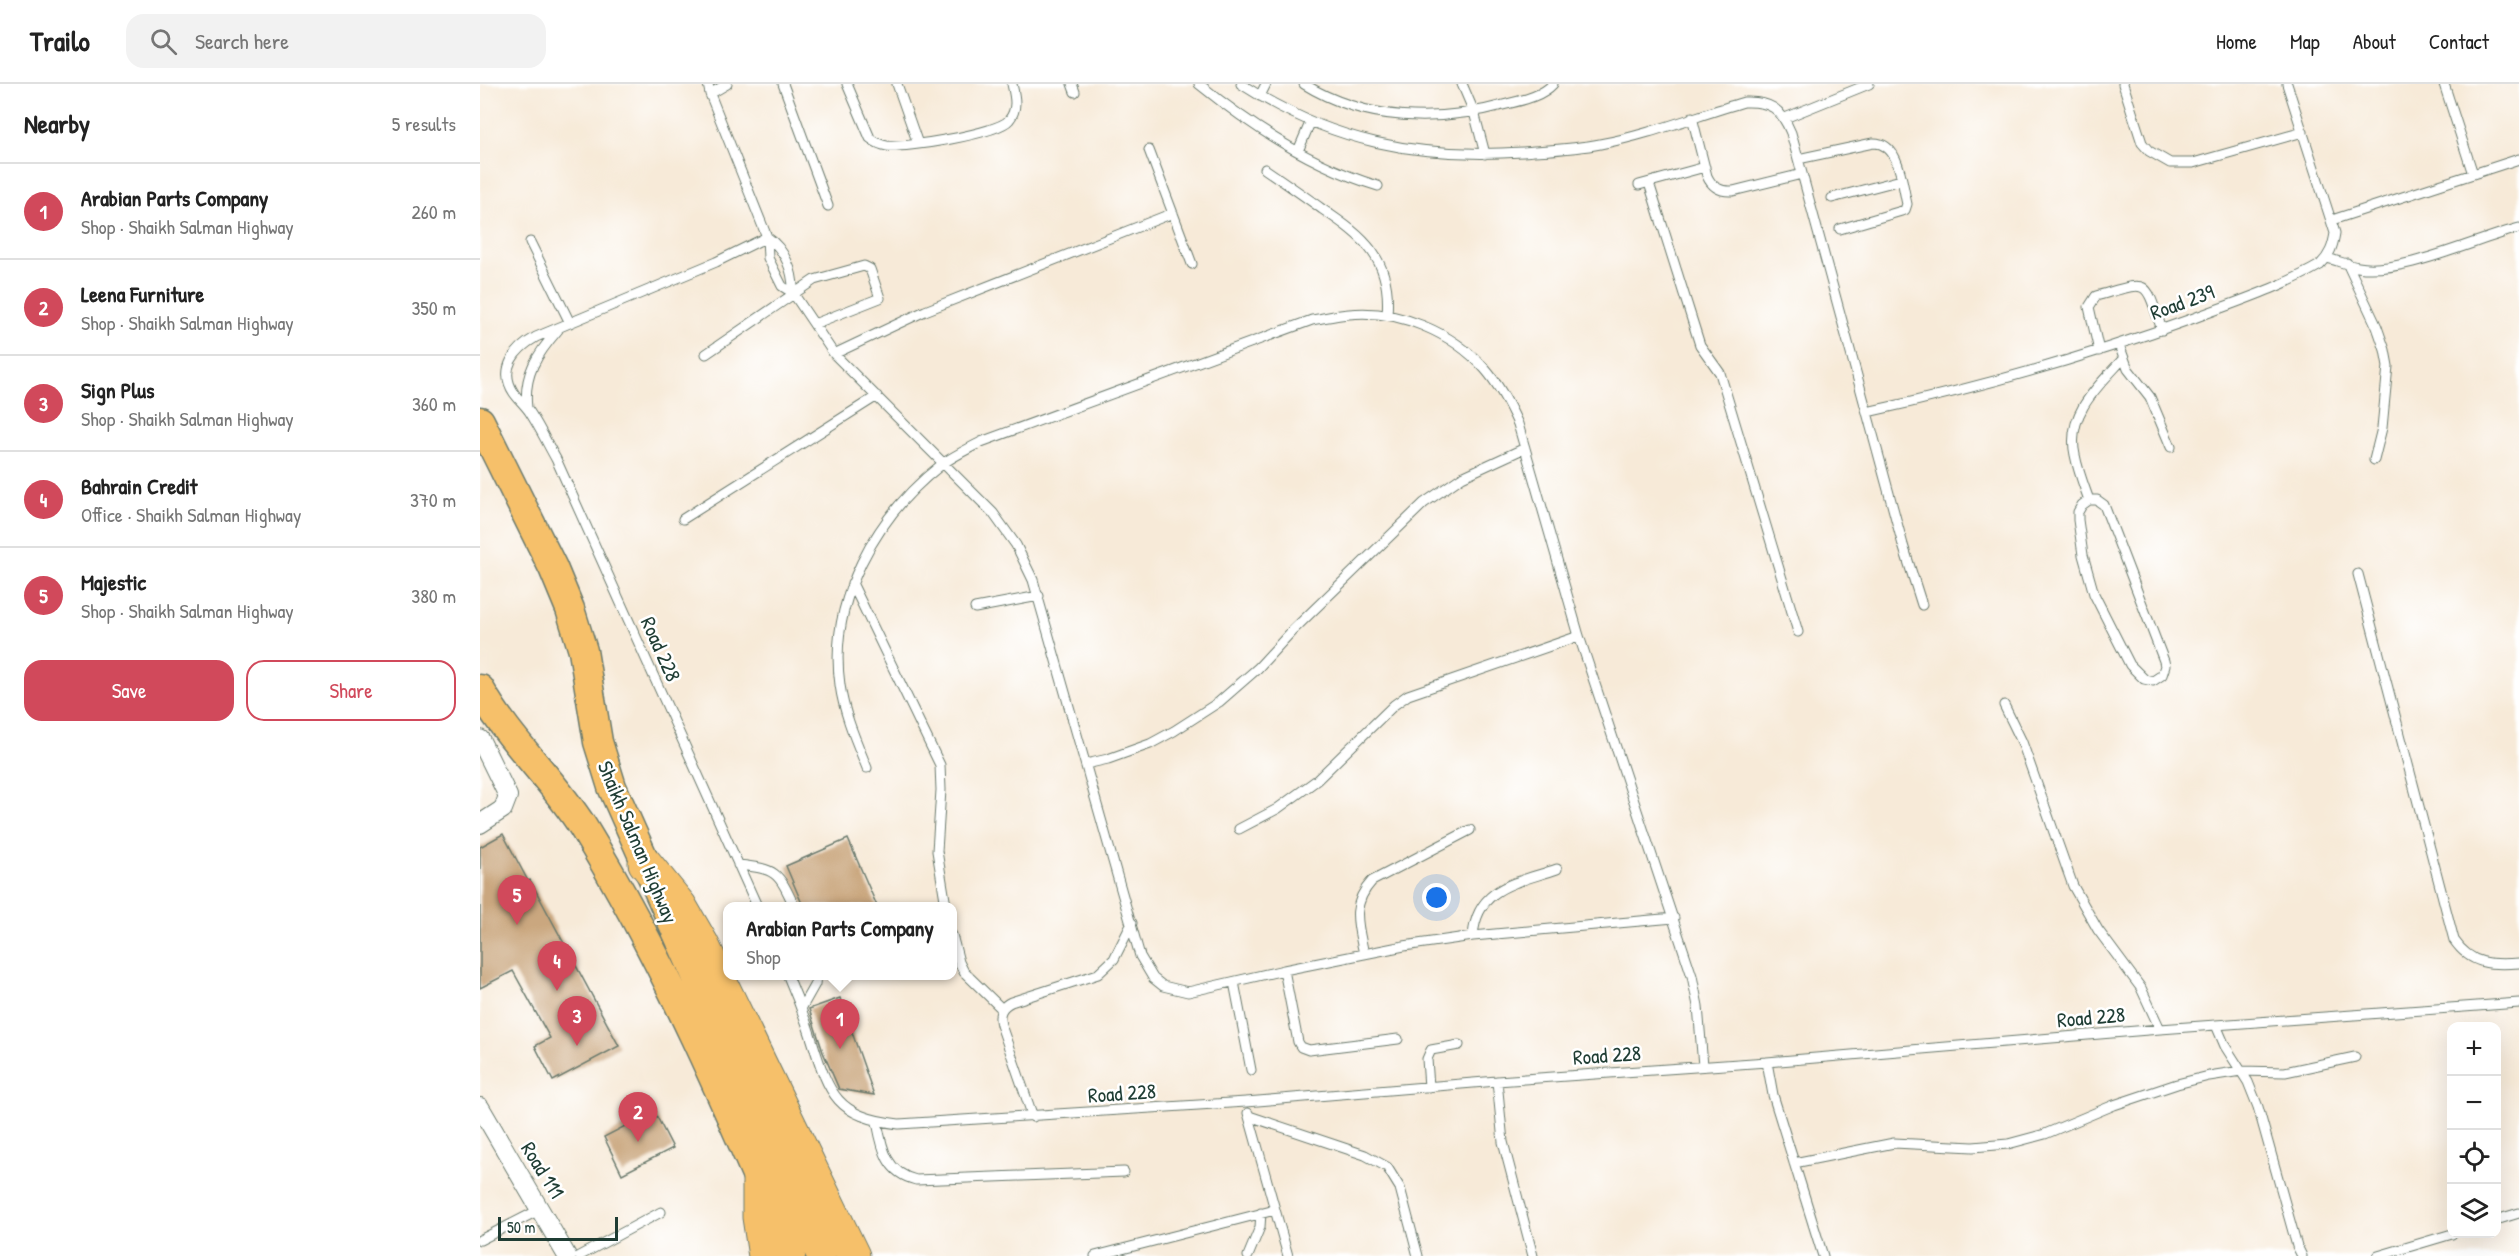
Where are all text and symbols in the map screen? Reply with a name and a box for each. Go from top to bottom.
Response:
search box [126,14,546,68]
text: Trailo [30,22,90,60]
icon: search [147,25,180,58]
text: Search here [195,26,289,56]
text: Home [2216,27,2257,56]
text: Map [2290,27,2320,56]
text: About [2353,27,2396,56]
text: Contact [2429,27,2489,56]
text: Nearby [24,106,90,141]
text: 5 results [392,110,456,137]
text: Arabian Parts Company [81,183,268,213]
text: 1 [40,198,47,225]
text: 260 m [412,198,456,225]
text: Shop · Shaikh Salman Highway [81,213,294,240]
street label: Road 239 [2146,277,2218,327]
text: Leena Furniture [81,279,204,309]
text: 2 [39,294,48,321]
text: 350 m [411,294,456,321]
text: Shop · Shaikh Salman Highway [81,309,294,336]
text: Sign Plus [81,375,155,405]
text: 3 [39,390,48,417]
text: 360 m [412,390,456,417]
text: Shop · Shaikh Salman Highway [81,405,294,432]
text: Bahrain Credit [81,471,197,501]
text: 4 [40,486,47,513]
text: 370 m [410,486,456,513]
text: Office · Shaikh Salman Highway [81,501,301,528]
text: Majestic [81,567,146,597]
text: 5 [39,582,48,609]
text: 380 m [411,582,456,609]
text: Shop · Shaikh Salman Highway [81,597,294,624]
street label: Road 228 [634,612,688,686]
button: Save [24,660,234,721]
button: Share [246,660,456,721]
street label: Shaikh Salman Highway [591,756,685,928]
pin: 5 [498,876,537,925]
your location [1422,883,1451,912]
popup [723,902,957,980]
text: Arabian Parts Company [746,913,934,943]
pin: 4 [538,942,577,991]
text: Shop [746,943,781,970]
pin: 3 [558,996,596,1046]
pin: 1 [820,1000,860,1049]
street label: Road 228 [2056,1000,2126,1034]
map controls [2447,1022,2501,1238]
button: + [2447,1022,2501,1076]
street label: Road 228 [1572,1038,1642,1072]
street label: Road 228 [1087,1076,1157,1110]
button: − [2447,1076,2501,1130]
pin: 2 [618,1092,658,1142]
button: locate [2447,1130,2501,1184]
street label: Road 111 [514,1136,572,1204]
button: layers [2447,1184,2501,1238]
scale bar [498,1214,618,1242]
text: 50 m [507,1216,536,1238]

